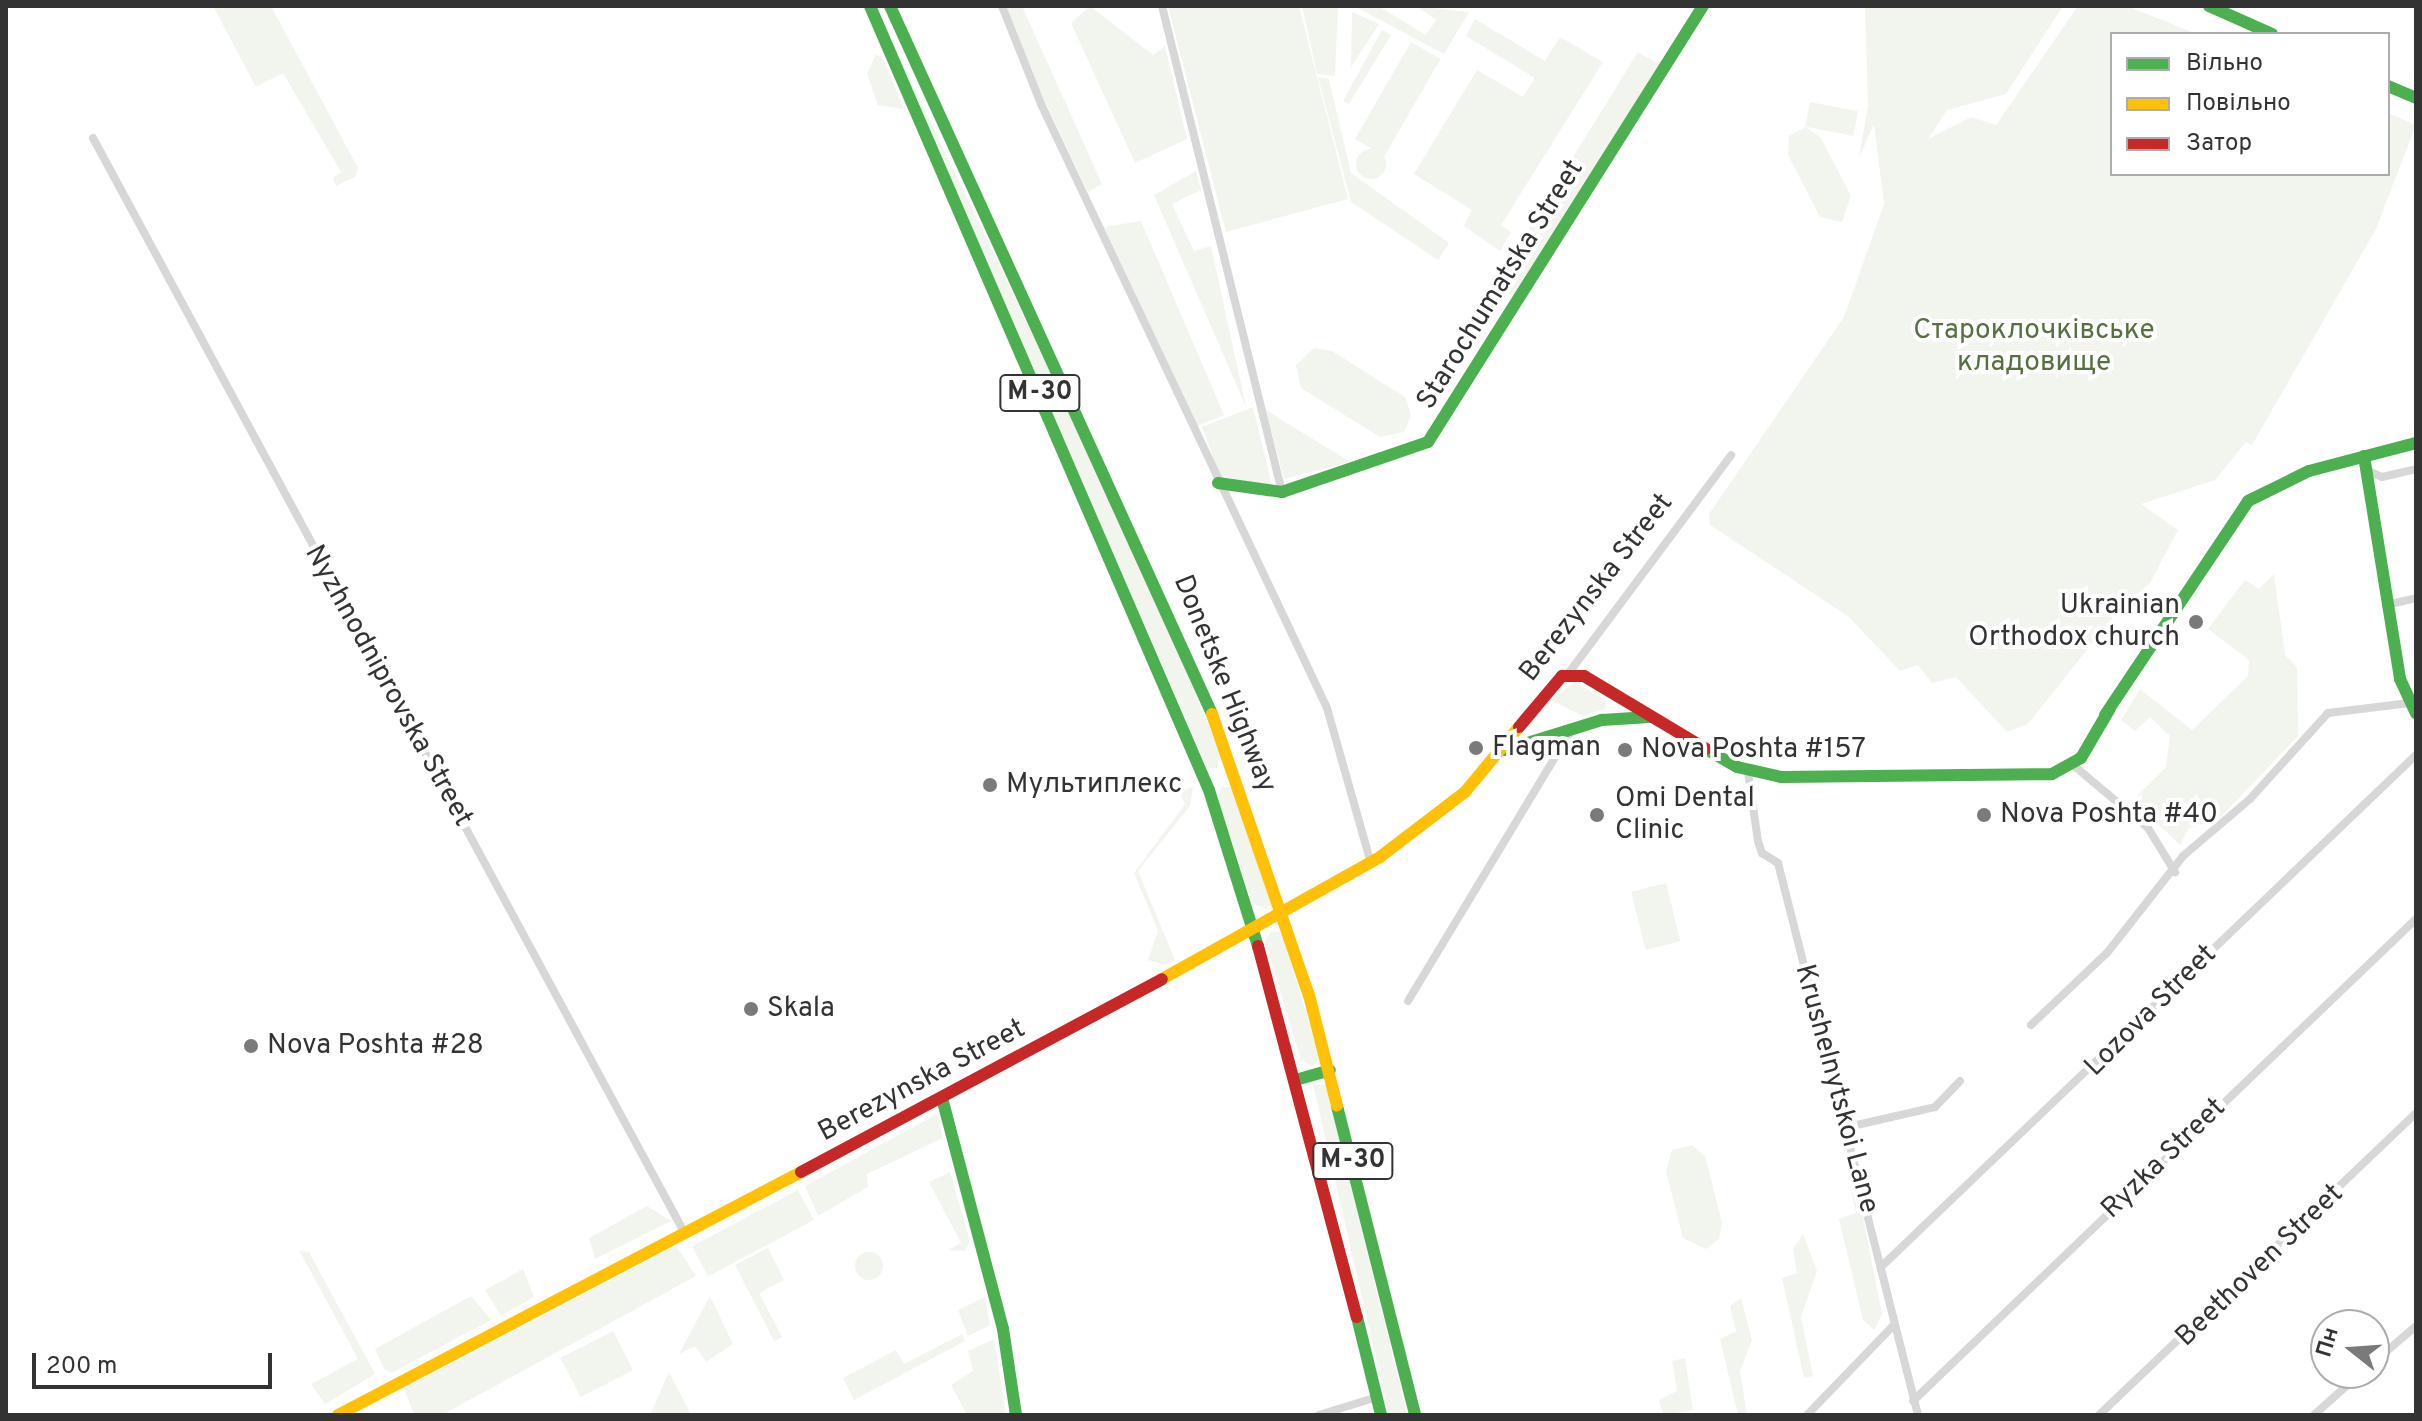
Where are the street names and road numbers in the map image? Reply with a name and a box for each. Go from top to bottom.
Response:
street label: Starochumatska Street [1410,154,1592,416]
road number: М-30 [998,371,1082,415]
street label: Berezynska Street [1513,487,1681,689]
street label: Nyzhnodniprovska Street [297,540,479,832]
street label: Donetske Highway [1165,570,1283,798]
street label: Lozova Street [2078,938,2224,1084]
street label: Krushelnytskoi Lane [1787,961,1885,1217]
street label: Berezynska Street [813,1012,1031,1150]
street label: Ryzka Street [2095,1092,2233,1226]
road number: М-30 [1311,1139,1395,1183]
street label: Beethoven Street [2169,1178,2351,1354]

